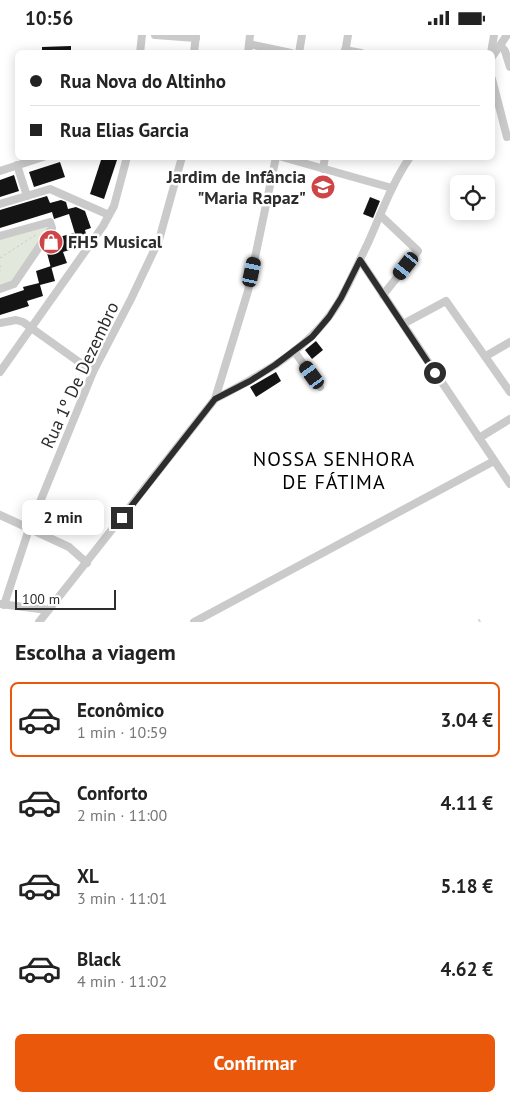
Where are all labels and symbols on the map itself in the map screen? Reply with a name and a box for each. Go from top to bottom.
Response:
place label: Jardim de Infância "Maria Rapaz" [166,165,306,209]
school or university icon: Jardim de Infância "Maria Rapaz" [310,174,336,200]
shop icon: FH5 Musical [38,229,64,255]
place label: FH5 Musical [68,230,163,253]
car [390,250,421,282]
car [241,256,262,288]
street label: Rua 1º De Dezembro [35,298,124,452]
car [297,358,326,392]
route start [424,362,446,384]
district label: NOSSA SENHORA DE FÁTIMA [253,446,415,495]
callout: 2 min [22,501,104,535]
route end [111,507,133,529]
scale bar [15,587,116,610]

